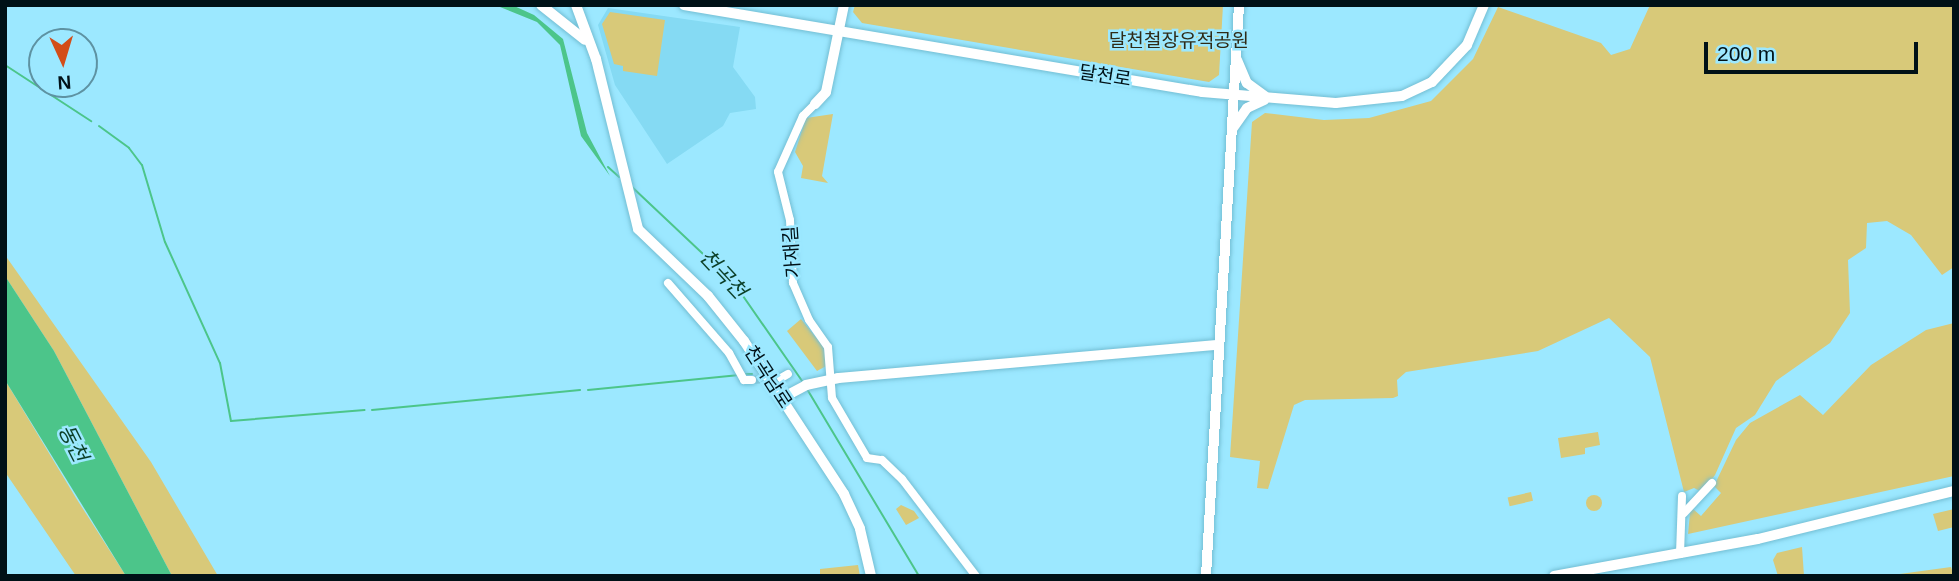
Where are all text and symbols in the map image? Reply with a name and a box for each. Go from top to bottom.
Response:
north arrow [28,28,98,98]
scale bar [1707,28,1920,72]
park label: 달천철장유적공원 [1109,30,1249,52]
text: 200 m [1717,42,1775,65]
street label: 달천로 [1077,61,1133,91]
text: N [57,71,72,93]
street label: 가재길 [779,225,805,279]
water label: 천곡천 [694,244,752,304]
street label: 천곡남로 [739,341,797,413]
water label: 동천 [53,420,93,466]

